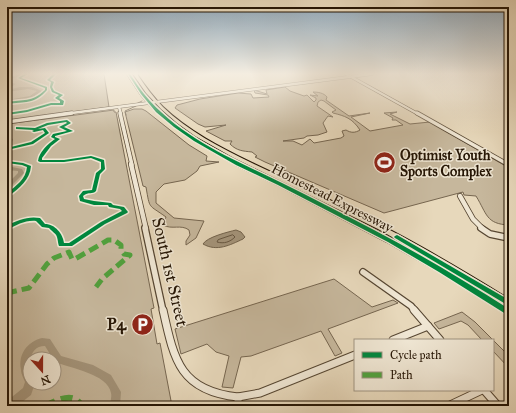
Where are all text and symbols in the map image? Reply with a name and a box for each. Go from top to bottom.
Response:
place label: Optimist Youth Sports Complex [400,147,492,181]
sports icon: Optimist Youth Sports Complex [371,150,397,176]
street label: Homestead Expressway [268,160,396,236]
street label: South 1st Street [147,215,193,329]
parking icon: P4 [129,311,155,337]
place label: P4 [107,314,128,335]
legend [354,339,494,391]
text: Cycle path [390,348,442,362]
north arrow [22,351,62,391]
text: Path [390,368,413,382]
text: N [38,372,52,388]

